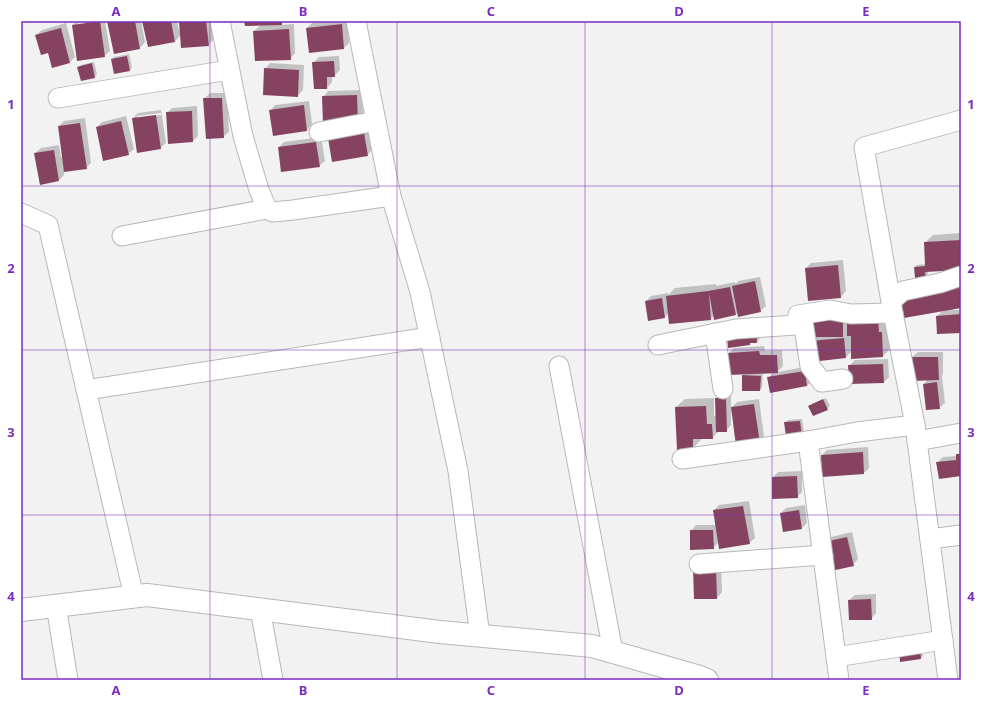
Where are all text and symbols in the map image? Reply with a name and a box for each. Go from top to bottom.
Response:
text: A [112,2,121,20]
text: B [299,2,307,20]
text: C [487,2,495,20]
text: D [674,2,684,20]
text: E [862,2,870,20]
text: 1 [7,95,15,113]
text: 1 [967,95,975,113]
text: 2 [7,259,15,277]
text: 2 [967,259,975,277]
text: 3 [7,423,15,441]
text: 3 [967,423,975,441]
text: 4 [7,587,15,605]
text: 4 [967,587,975,605]
text: A [112,681,121,699]
text: B [299,681,307,699]
text: C [487,681,495,699]
text: D [674,681,684,699]
text: E [862,681,870,699]

